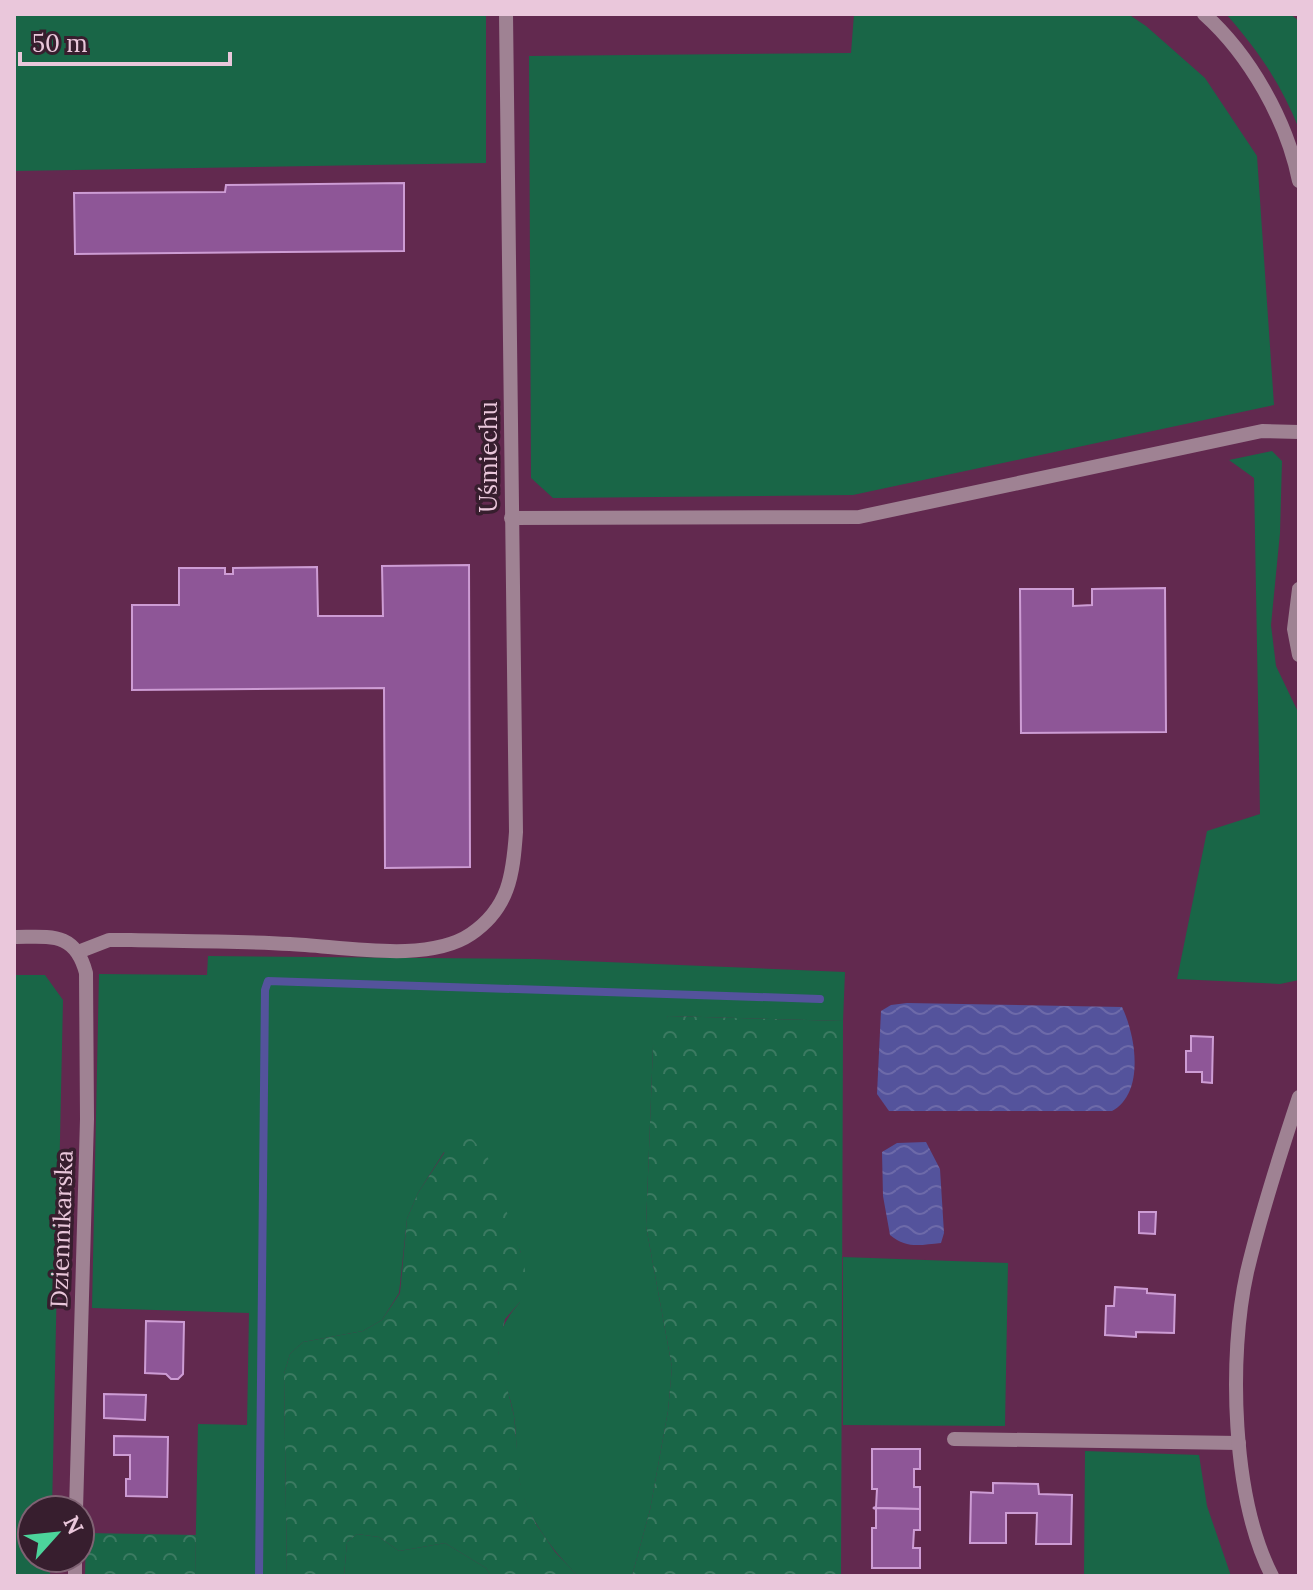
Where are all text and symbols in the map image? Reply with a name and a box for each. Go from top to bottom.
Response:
scale bar [20,16,230,66]
text: 50 m [32,28,88,59]
street label: Uśmiechu [473,401,504,513]
street label: Dziennikarska [43,1150,80,1308]
north arrow [16,1494,96,1574]
text: N [57,1511,90,1539]

